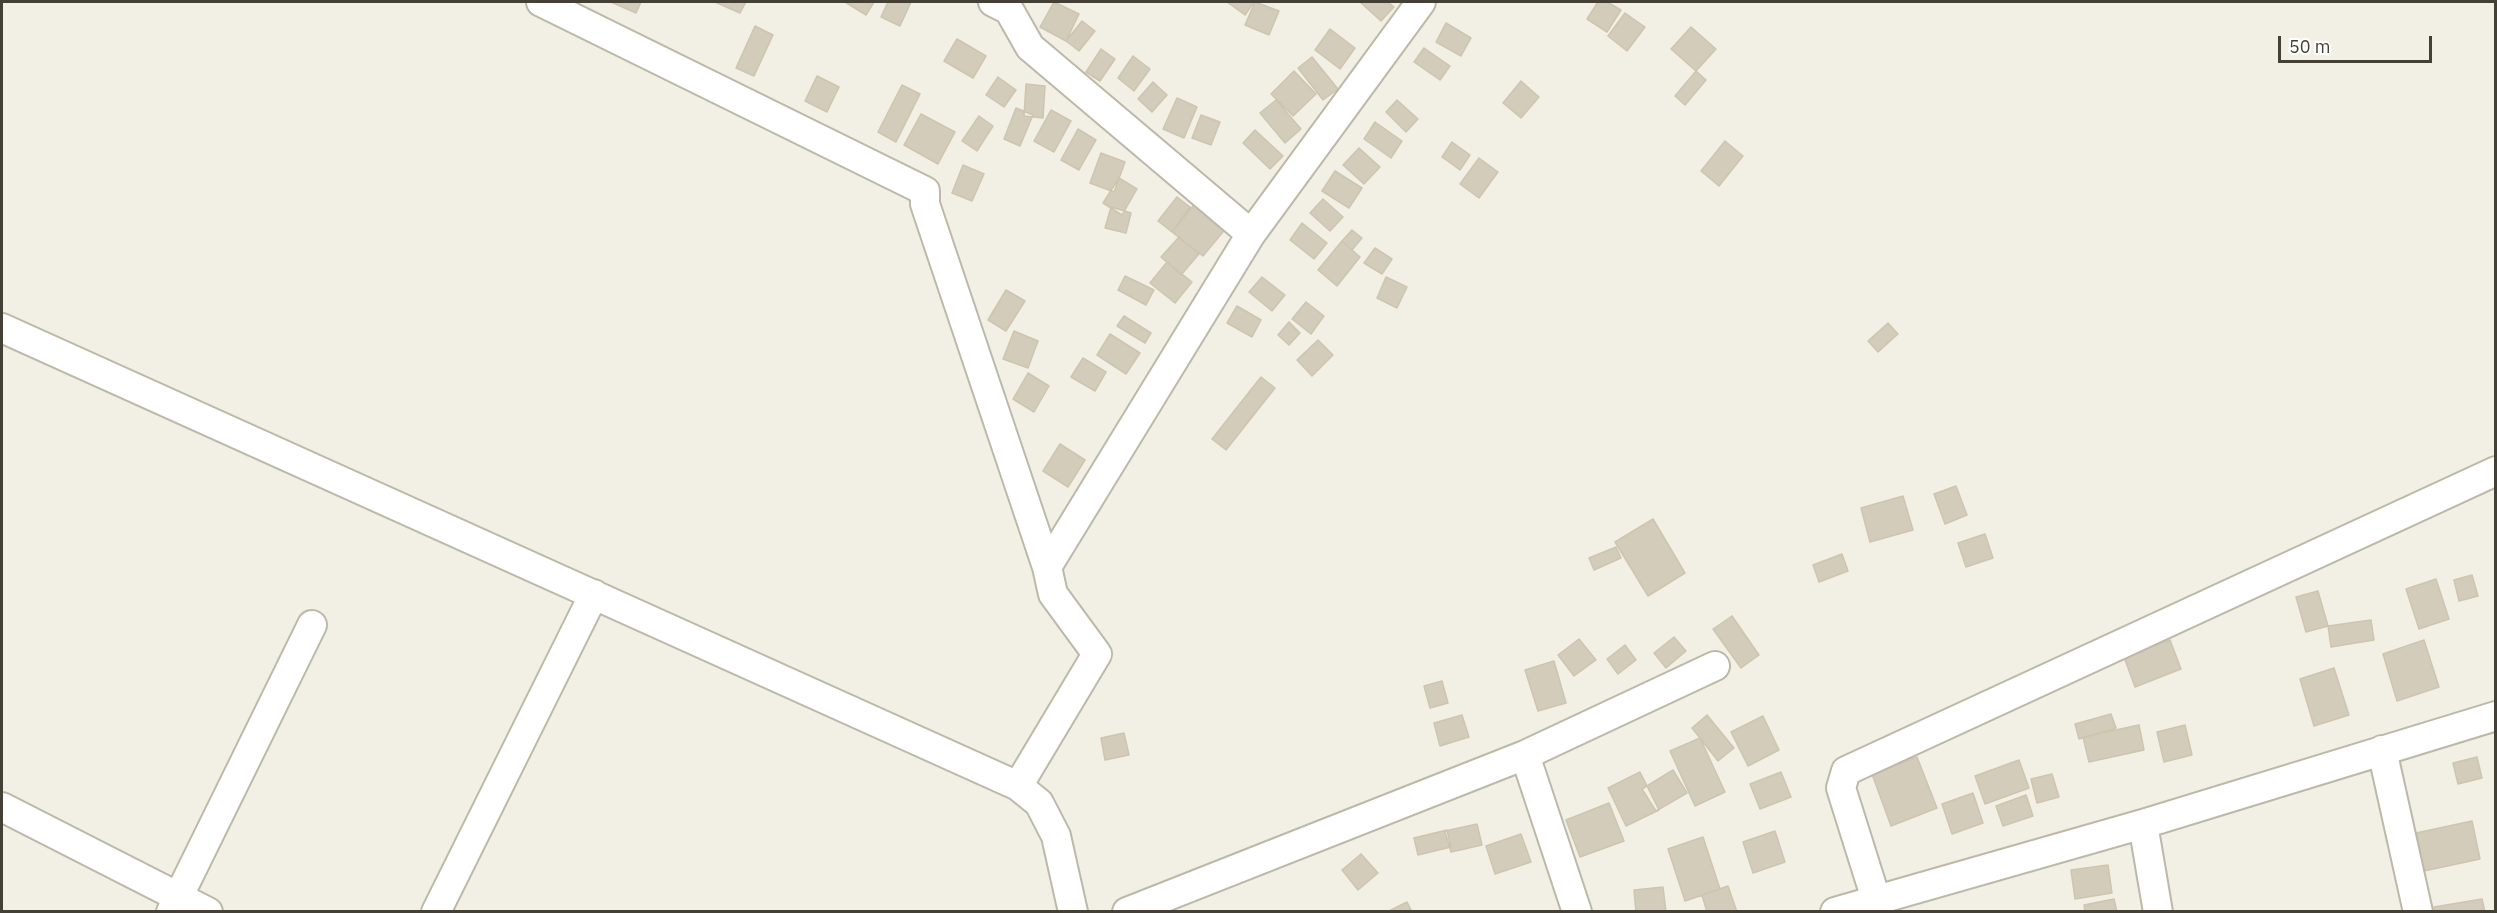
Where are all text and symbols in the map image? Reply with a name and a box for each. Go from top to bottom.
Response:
scale bar [2281,24,2436,62]
text: 50 m [2289,35,2331,58]

